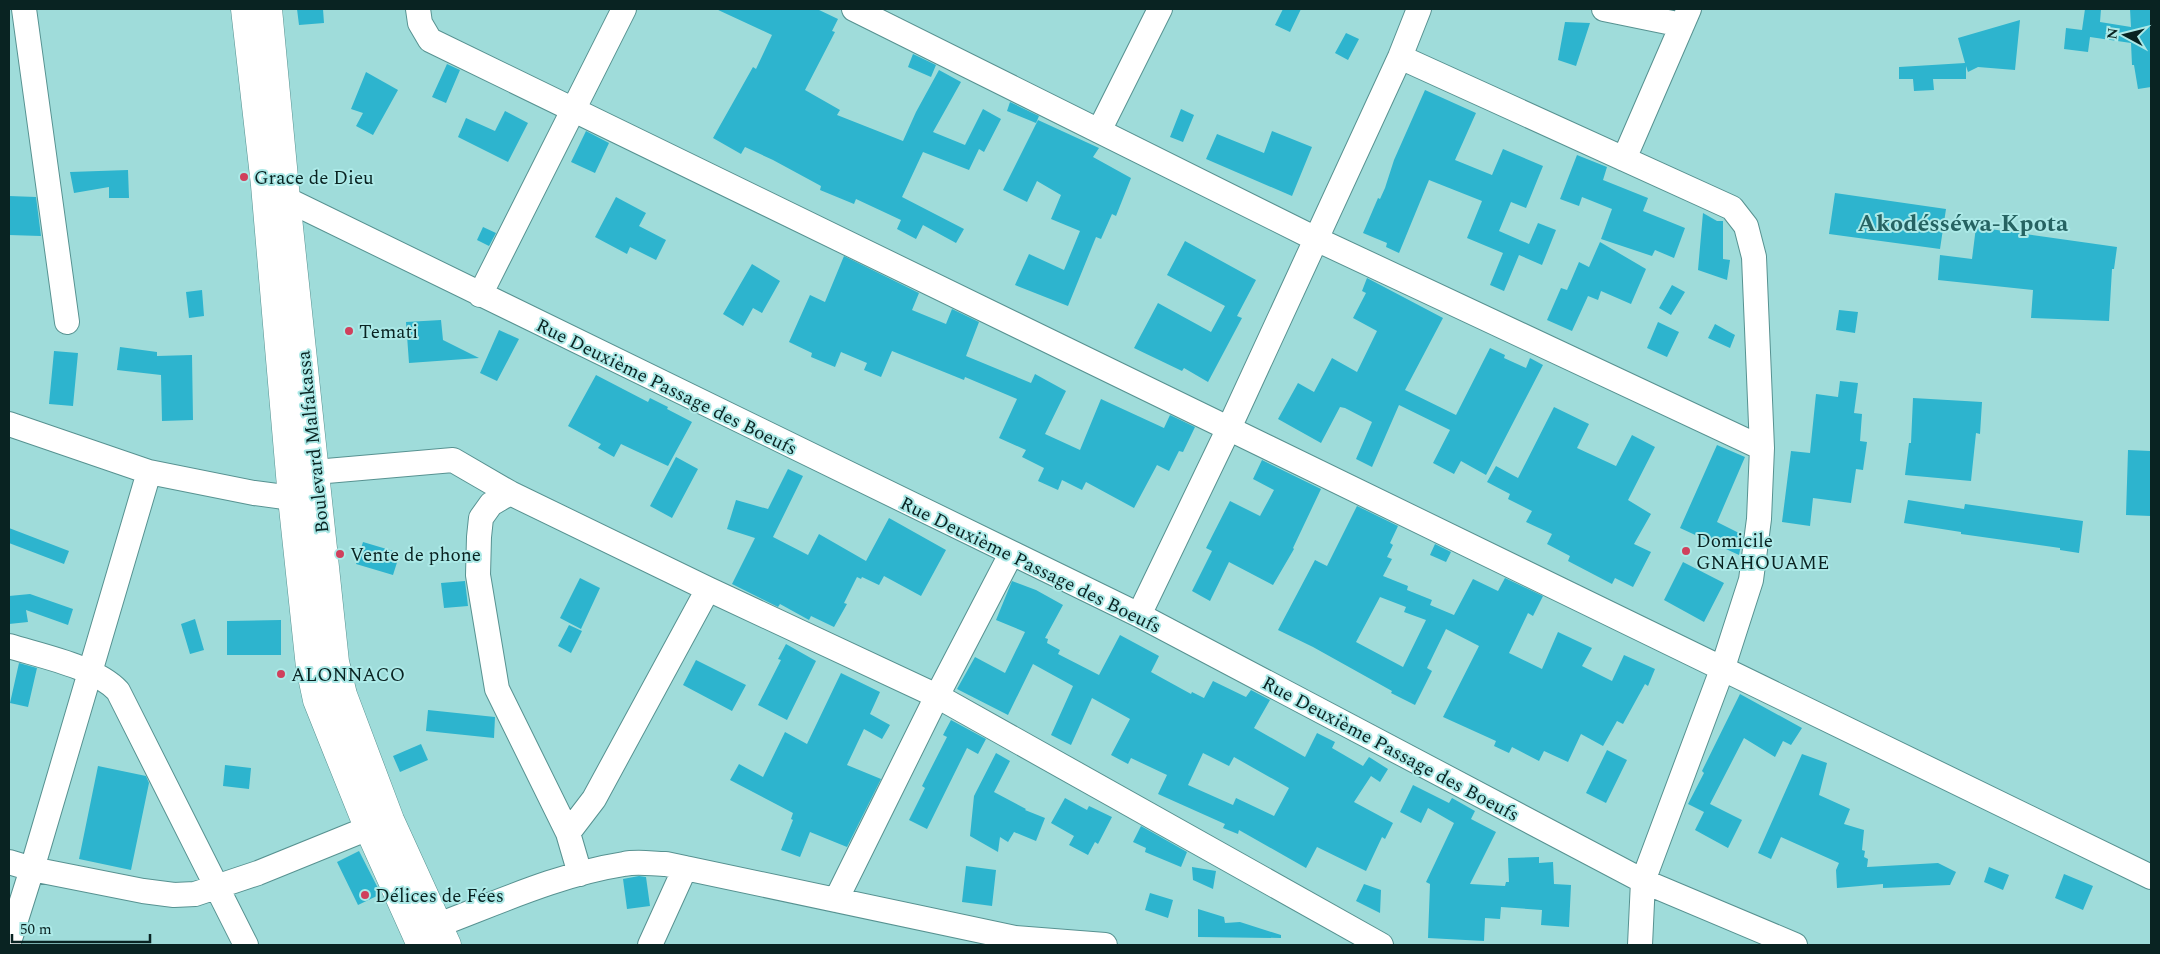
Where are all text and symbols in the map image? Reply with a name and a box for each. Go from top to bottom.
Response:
north arrow [2100,10,2150,60]
text: N [2101,27,2124,40]
place label: Grace de Dieu [254,164,374,193]
marker: Grace de Dieu [238,171,250,183]
district label: Akodésséwa-Kpota [1858,206,2069,242]
street label: Rue Deuxième Passage des Boeufs [531,311,802,463]
place label: Temati [359,318,418,347]
marker: Temati [343,325,355,337]
street label: Boulevard Malfakassa [289,348,338,535]
street label: Rue Deuxième Passage des Boeufs [895,489,1166,641]
place label: Domicile GNAHOUAME [1696,527,1829,578]
place label: Vente de phone [350,541,481,570]
marker: Domicile GNAHOUAME [1680,545,1692,557]
marker: Vente de phone [334,548,346,560]
place label: ALONNACO [291,661,405,690]
marker: ALONNACO [275,668,287,680]
street label: Rue Deuxième Passage des Boeufs [1257,669,1524,830]
place label: Délices de Fées [375,882,504,911]
marker: Délices de Fées [359,889,371,901]
scale bar [12,912,150,944]
text: 50 m [20,918,52,941]

